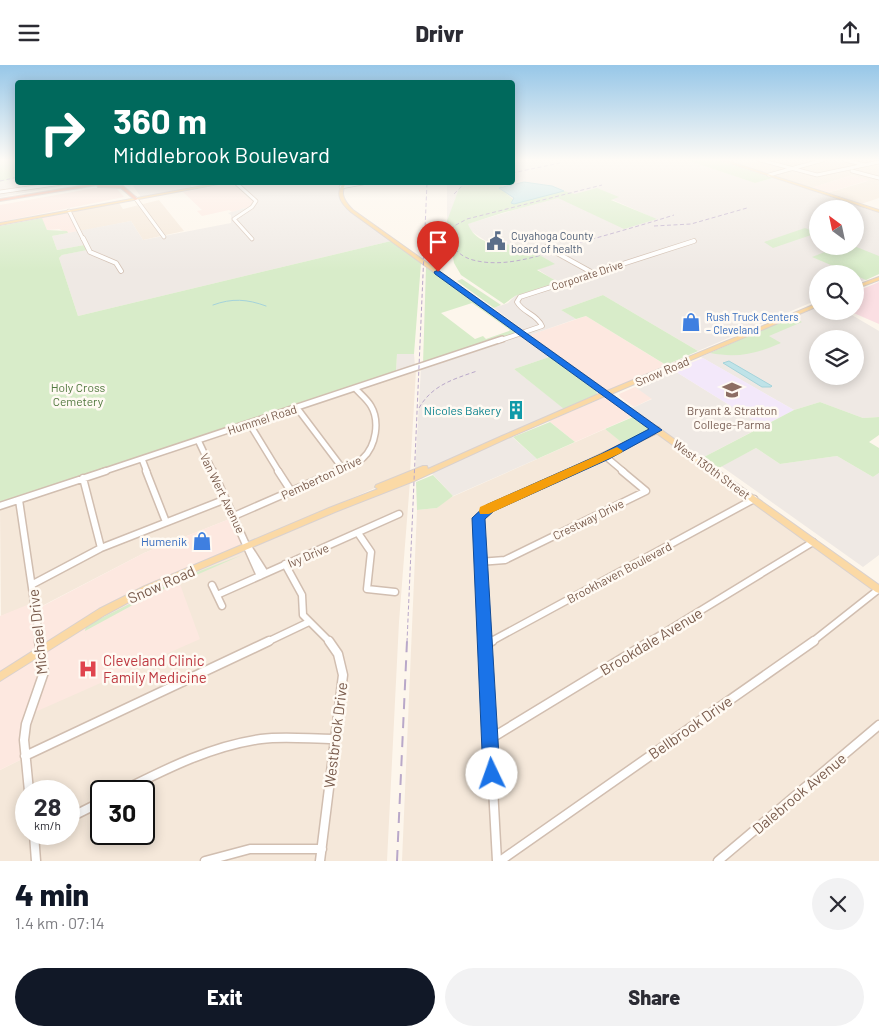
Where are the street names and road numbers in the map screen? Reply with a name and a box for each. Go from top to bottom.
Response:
street label: Corporate Drive [550,257,625,293]
street label: Snow Road [633,353,691,389]
street label: Hummel Road [226,401,298,437]
street label: West 130th Street [671,436,753,502]
street label: Van Wert Avenue [198,451,248,535]
street label: Pemberton Drive [279,452,363,502]
street label: Crestway Drive [550,496,626,542]
street label: Brookhaven Boulevard [564,539,674,605]
street label: Ivy Drive [285,540,331,570]
street label: Snow Road [125,561,197,607]
street label: Michael Drive [24,588,50,676]
street label: Brookdale Avenue [597,603,706,679]
street label: Westbrook Drive [320,681,350,789]
street label: Bellbrook Drive [645,691,735,763]
street label: Dalebrook Avenue [749,749,849,837]

